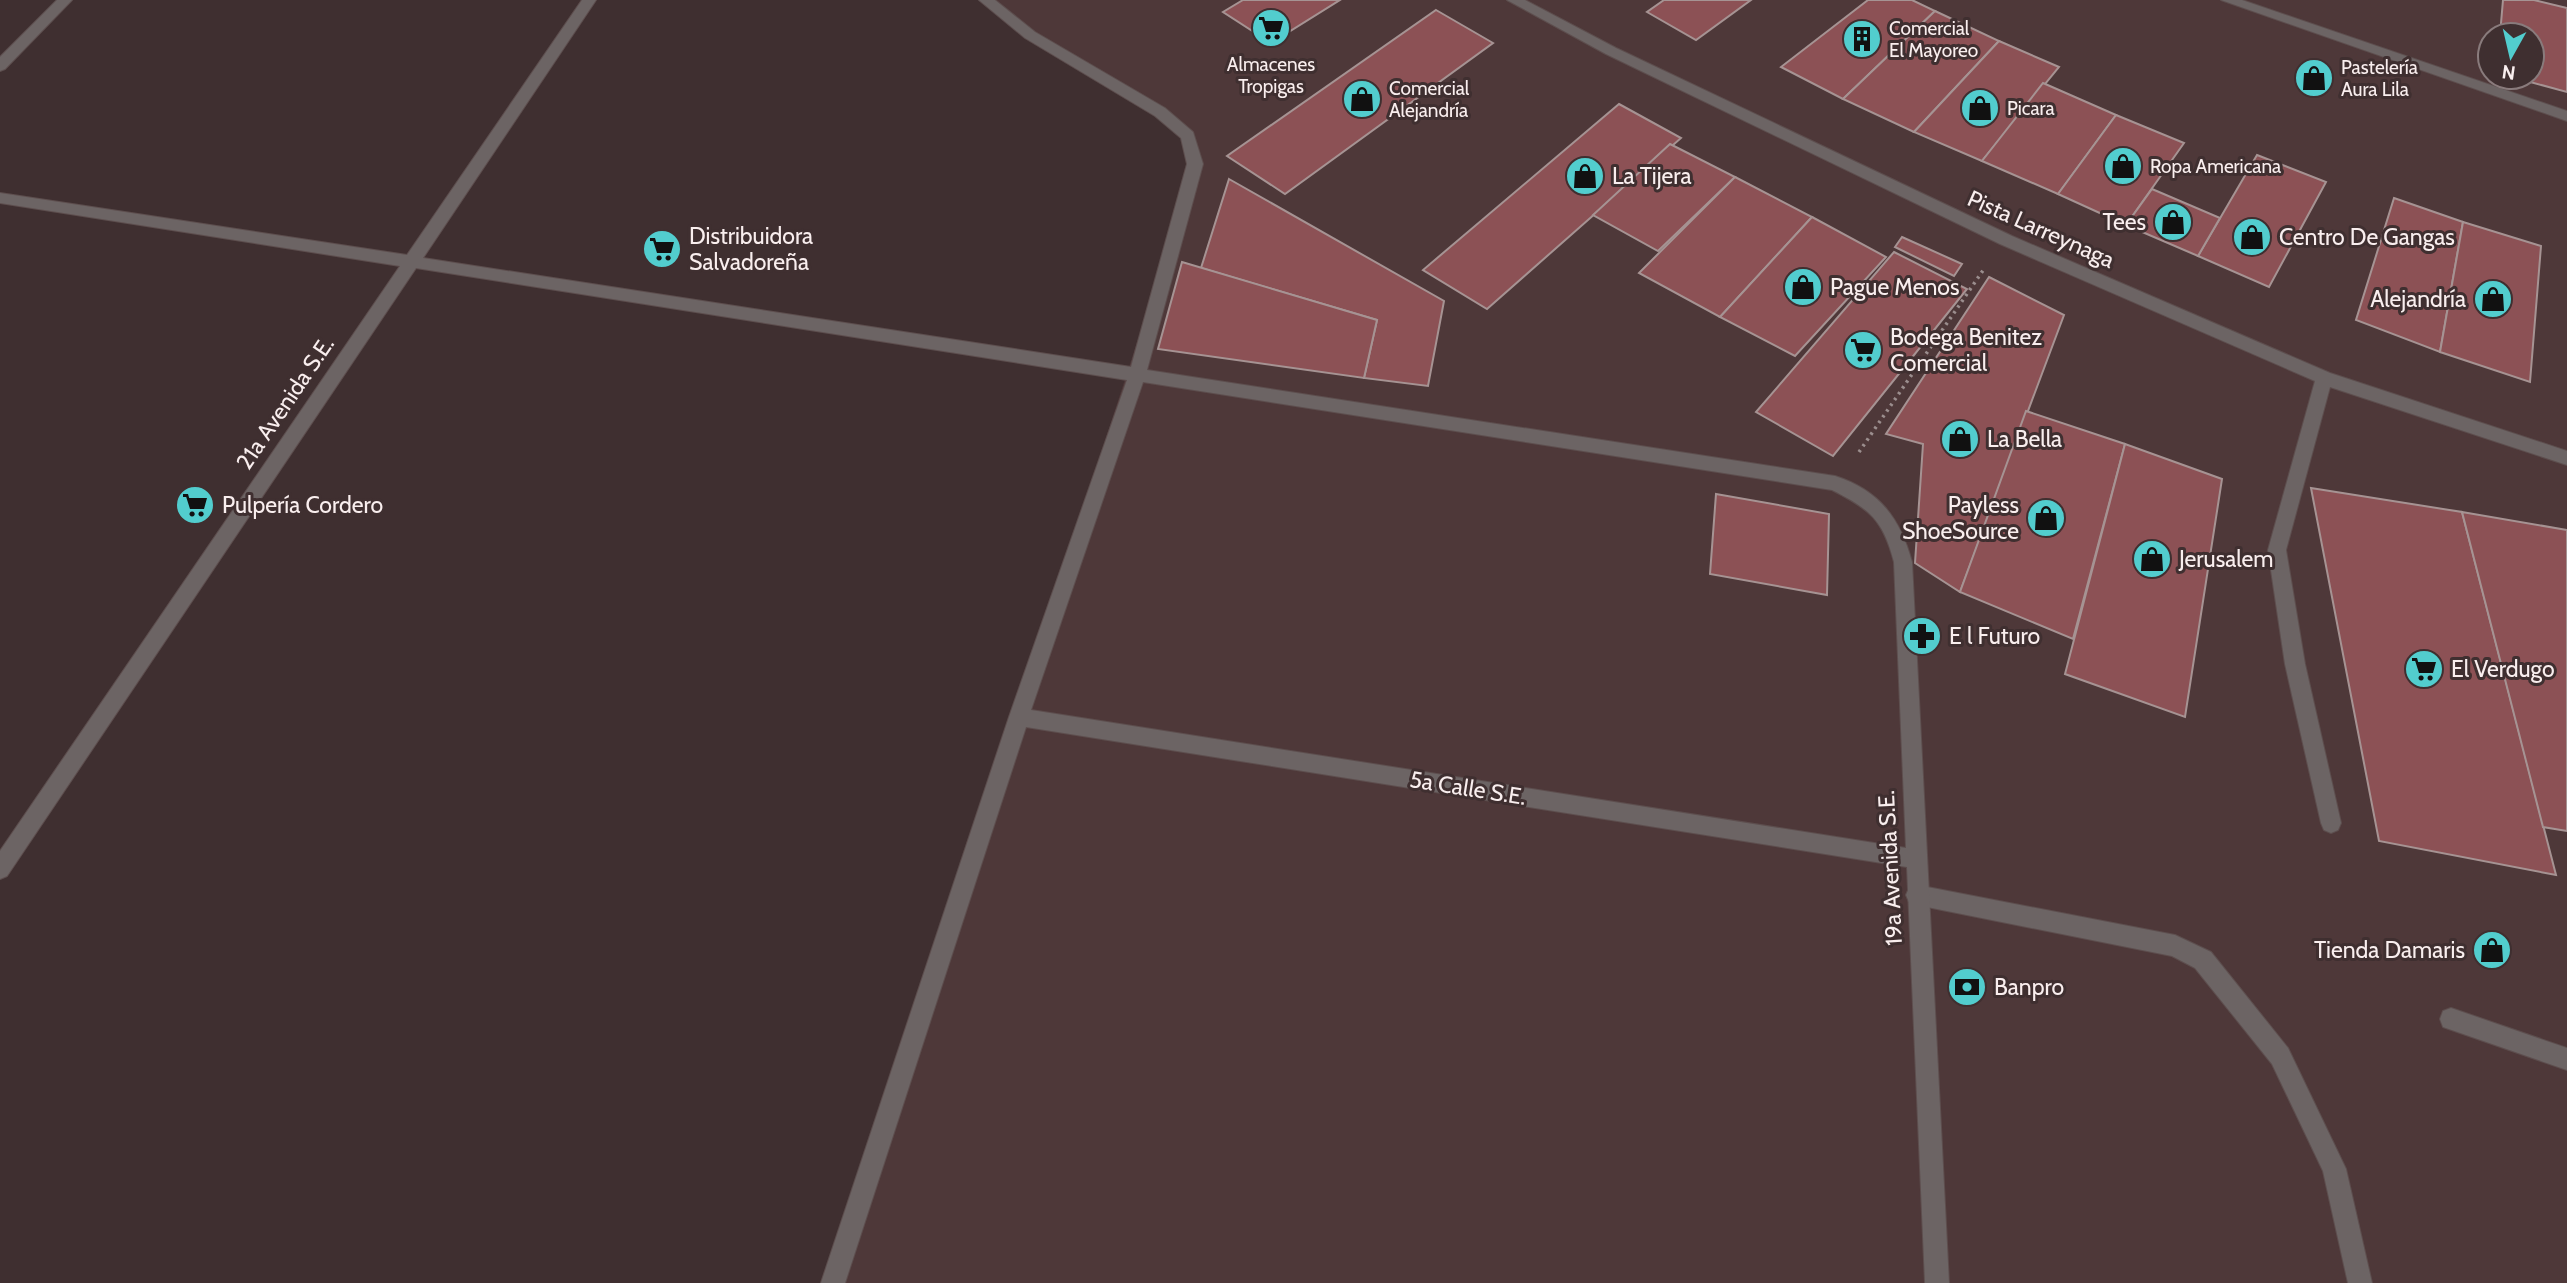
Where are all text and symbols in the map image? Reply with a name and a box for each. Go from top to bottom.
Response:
supermarket icon: Almacenes Tropigas [1250,7,1292,49]
place label: Comercial El Mayoreo [1889,17,1978,62]
building icon: Comercial El Mayoreo [1841,18,1883,60]
north arrow [2476,21,2546,91]
place label: Almacenes Tropigas [1227,53,1315,98]
place label: Pastelería Aura Lila [2341,56,2418,101]
shop icon: Pastelería Aura Lila [2293,57,2335,99]
text: N [2500,60,2517,85]
place label: Comercial Alejandría [1389,77,1470,122]
shop icon: Comercial Alejandría [1341,78,1383,120]
shop icon: Picara [1959,87,2001,129]
place label: Picara [2007,97,2055,120]
shop icon: Ropa Americana [2102,145,2144,187]
shop icon: La Tijera [1564,155,1606,197]
place label: Ropa Americana [2150,155,2281,178]
place label: La Tijera [1612,162,1691,190]
street label: Pista Larreynaga [1963,184,2119,274]
shop icon: Tees [2152,201,2194,243]
place label: Tees [2102,208,2146,236]
shop icon: Centro De Gangas [2231,216,2273,258]
place label: Distribuidora Salvadoreña [689,222,813,276]
place label: Centro De Gangas [2279,223,2455,251]
supermarket icon: Distribuidora Salvadoreña [641,228,683,270]
shop icon: Pague Menos [1782,266,1824,308]
place label: Pague Menos [1830,273,1960,301]
shop icon: Alejandría [2472,278,2514,320]
place label: Alejandría [2370,285,2466,313]
place label: Bodega Benitez Comercial [1890,323,2042,377]
supermarket icon: Bodega Benitez Comercial [1842,329,1884,371]
street label: 21a Avenida S.E. [230,331,340,475]
shop icon: La Bella [1939,418,1981,460]
place label: La Bella [1987,425,2062,453]
supermarket icon: Pulpería Cordero [174,484,216,526]
place label: Pulpería Cordero [222,491,383,519]
place label: Payless ShoeSource [1902,491,2019,545]
shop icon: Payless ShoeSource [2025,497,2067,539]
shop icon: Jerusalem [2131,538,2173,580]
place label: Jerusalem [2178,545,2273,573]
pharmacy icon: E l Futuro [1901,615,1943,657]
place label: E l Futuro [1949,622,2040,650]
supermarket icon: El Verdugo [2403,648,2445,690]
place label: El Verdugo [2451,655,2555,683]
street label: 5a Calle S.E. [1408,765,1528,811]
street label: 19a Avenida S.E. [1872,790,1908,946]
shop icon: Tienda Damaris [2471,929,2513,971]
place label: Tienda Damaris [2314,936,2465,964]
bank icon: Banpro [1946,966,1988,1008]
place label: Banpro [1994,973,2064,1001]

